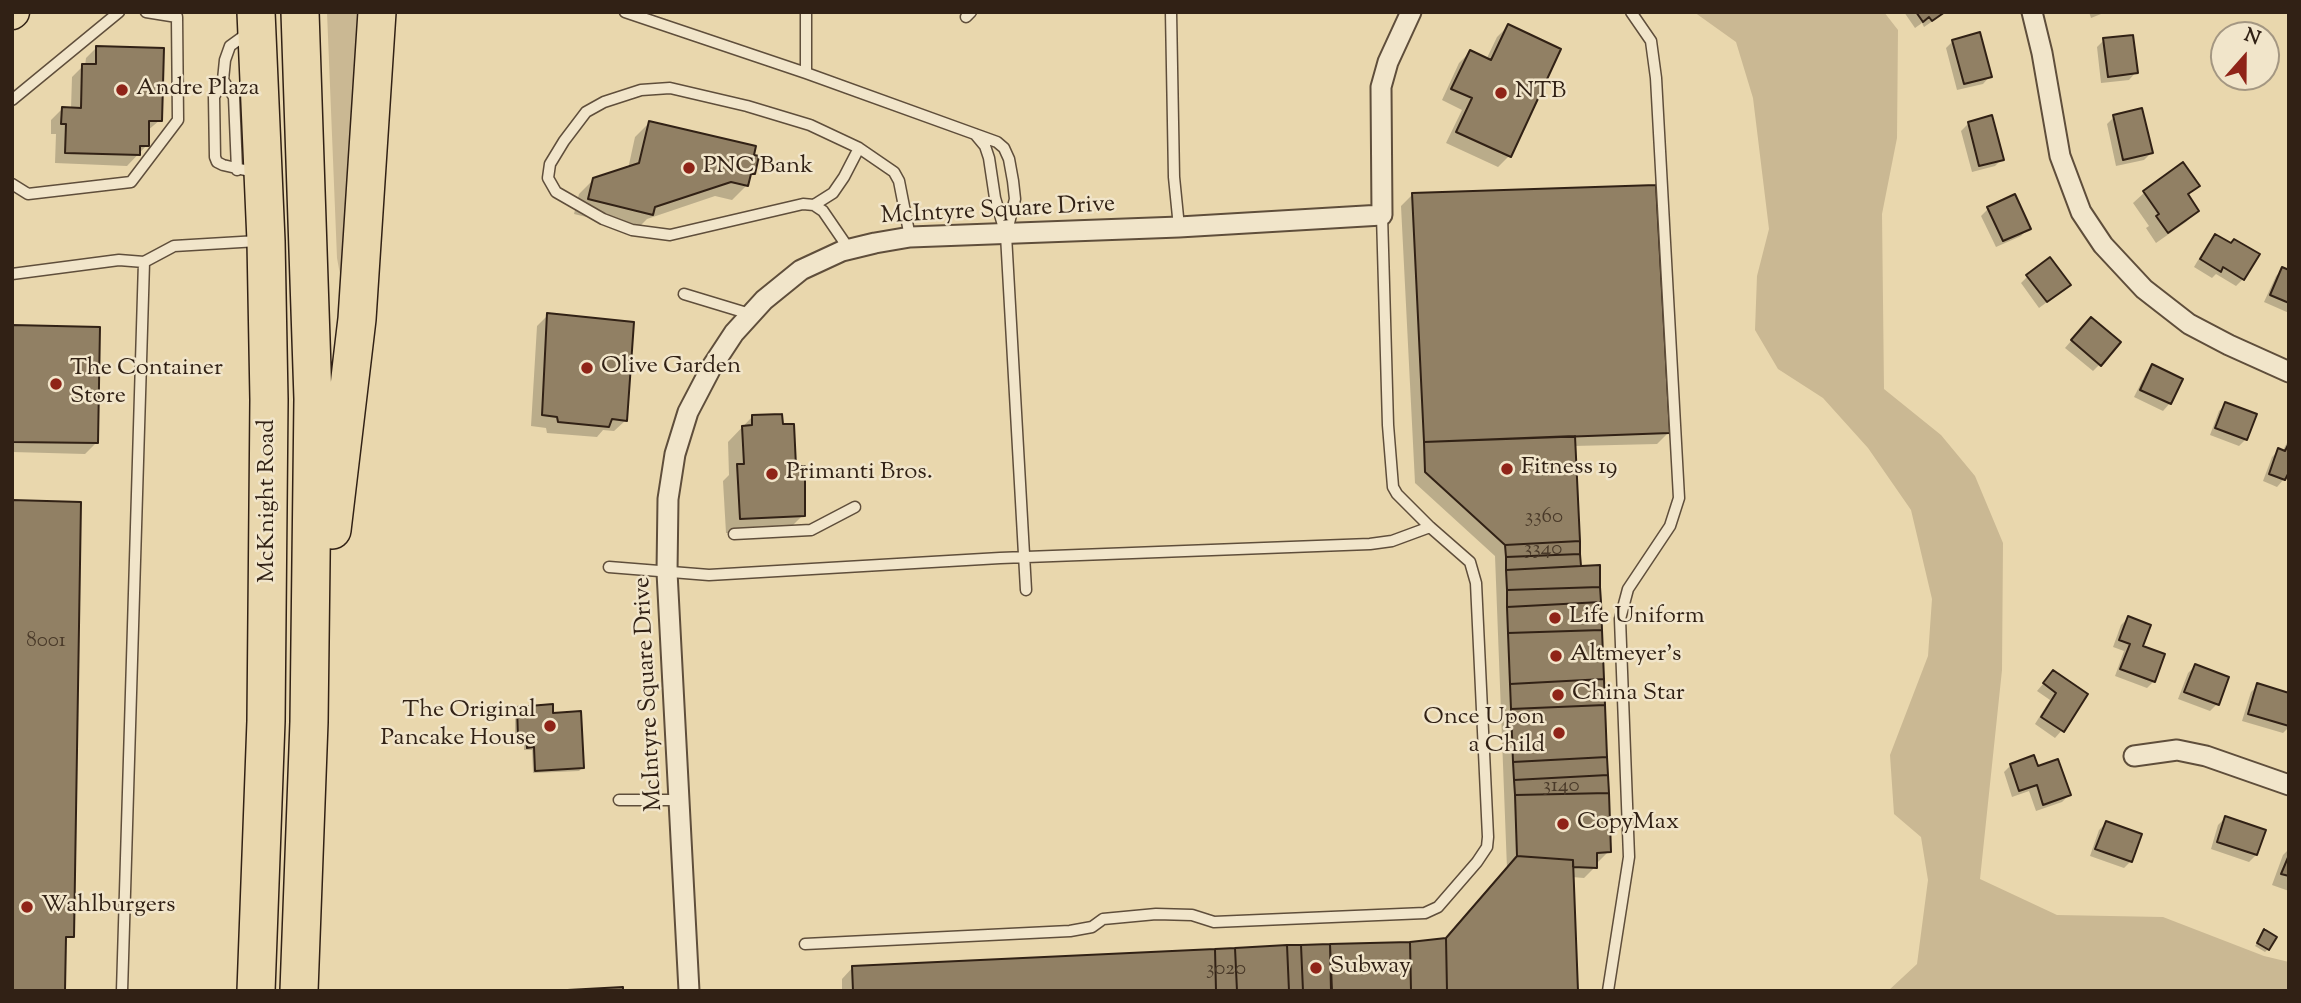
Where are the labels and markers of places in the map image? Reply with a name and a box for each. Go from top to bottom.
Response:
place label: Andre Plaza [136,76,259,104]
place label: NTB [1515,79,1566,107]
marker: Andre Plaza [114,82,130,98]
marker: NTB [1493,85,1509,101]
place label: PNC Bank [703,154,813,182]
marker: PNC Bank [681,160,697,176]
place label: Olive Garden [601,354,741,382]
place label: The Container Store [70,356,223,412]
marker: Olive Garden [579,360,595,376]
marker: The Container Store [48,376,64,392]
place label: Fitness 19 [1521,455,1618,483]
place label: Primanti Bros. [786,460,933,488]
marker: Fitness 19 [1499,461,1515,477]
marker: Primanti Bros. [764,466,780,482]
place label: Life Uniform [1569,604,1705,632]
marker: Life Uniform [1547,610,1563,626]
place label: Altmeyer's [1570,642,1681,670]
marker: Altmeyer's [1548,648,1564,664]
place label: China Star [1572,681,1685,709]
marker: China Star [1550,687,1566,703]
place label: The Original Pancake House [380,698,536,754]
place label: Once Upon a Child [1423,705,1545,761]
marker: The Original Pancake House [542,718,558,734]
marker: Once Upon a Child [1551,725,1567,741]
place label: CopyMax [1577,810,1679,838]
marker: CopyMax [1555,816,1571,832]
place label: Wahlburgers [41,893,175,921]
marker: Wahlburgers [19,899,35,915]
place label: Subway [1330,954,1411,982]
marker: Subway [1308,960,1324,976]

